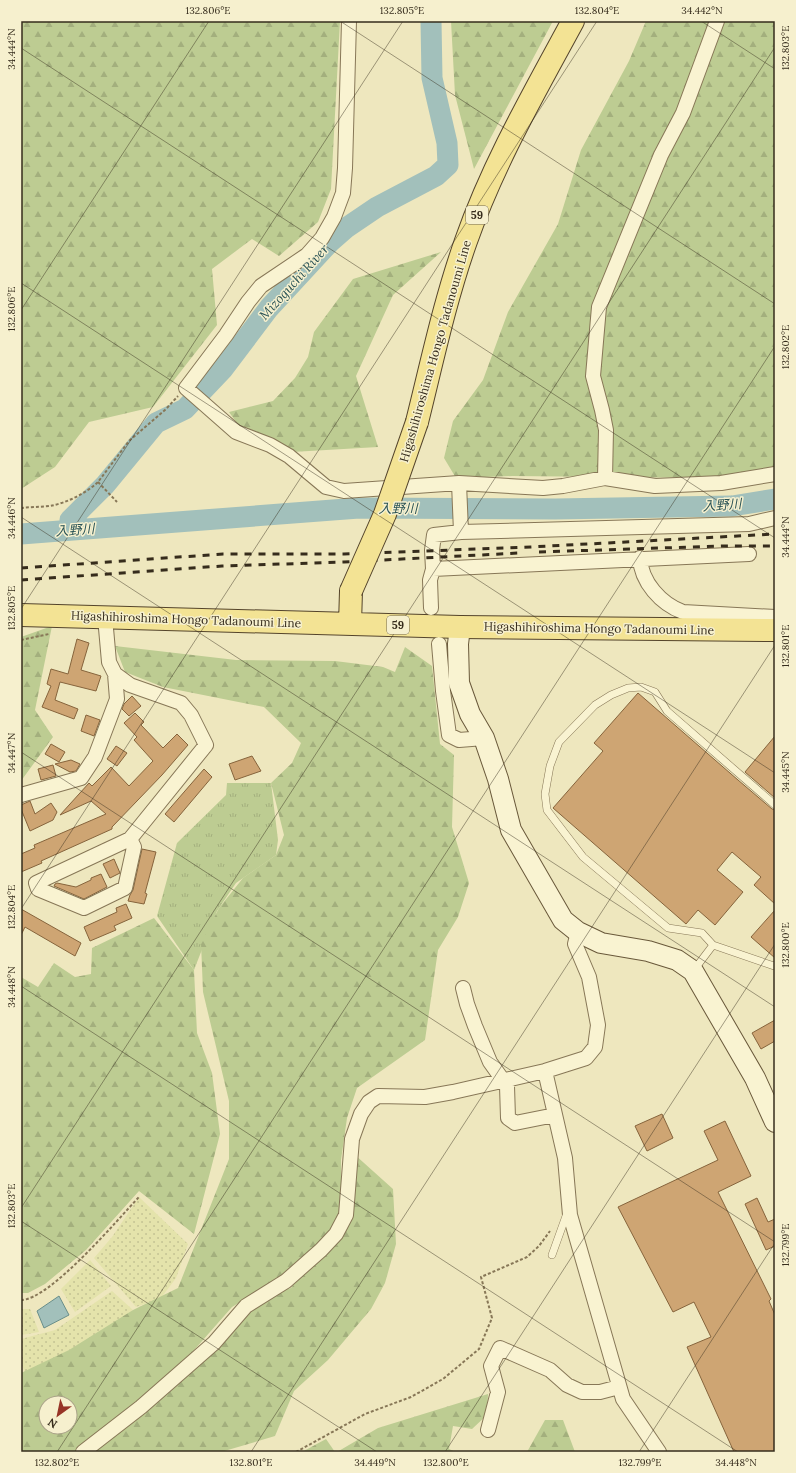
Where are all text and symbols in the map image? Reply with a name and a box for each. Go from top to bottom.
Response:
text: 132.806°E [186,4,230,17]
text: 132.805°E [380,4,424,17]
text: 132.804°E [575,4,619,17]
text: 34.442°N [681,4,723,17]
text: 132.803°E [779,26,792,70]
text: 34.444°N [5,28,18,70]
road number: 59 [466,206,488,224]
street label: Higashihiroshima Hongo Tadanoumi Line [396,238,474,464]
water label: Mizoguchi River [256,241,332,323]
text: 132.806°E [5,287,18,331]
text: 132.802°E [779,325,792,369]
water label: 入野川 [702,495,744,515]
text: 34.446°N [5,497,18,539]
water label: 入野川 [378,500,419,517]
text: 34.444°N [779,516,792,558]
water label: 入野川 [55,520,97,540]
text: 132.805°E [5,586,18,630]
street label: Higashihiroshima Hongo Tadanoumi Line [71,607,302,631]
road number: 59 [387,616,409,634]
street label: Higashihiroshima Hongo Tadanoumi Line [484,618,715,638]
text: 132.801°E [779,625,792,667]
text: 34.447°N [5,732,18,773]
text: 34.445°N [779,751,792,793]
text: 132.804°E [5,885,18,929]
text: 132.800°E [779,922,792,968]
text: 34.448°N [5,966,18,1008]
text: 132.803°E [5,1184,18,1228]
text: 132.799°E [779,1223,792,1267]
north arrow [38,1395,78,1435]
text: N [45,1415,60,1432]
text: 132.802°E [35,1456,79,1469]
text: 132.801°E [230,1456,272,1469]
text: 34.449°N [354,1456,396,1469]
text: 132.800°E [423,1456,469,1469]
text: 132.799°E [618,1456,662,1469]
text: 34.448°N [715,1456,757,1469]

